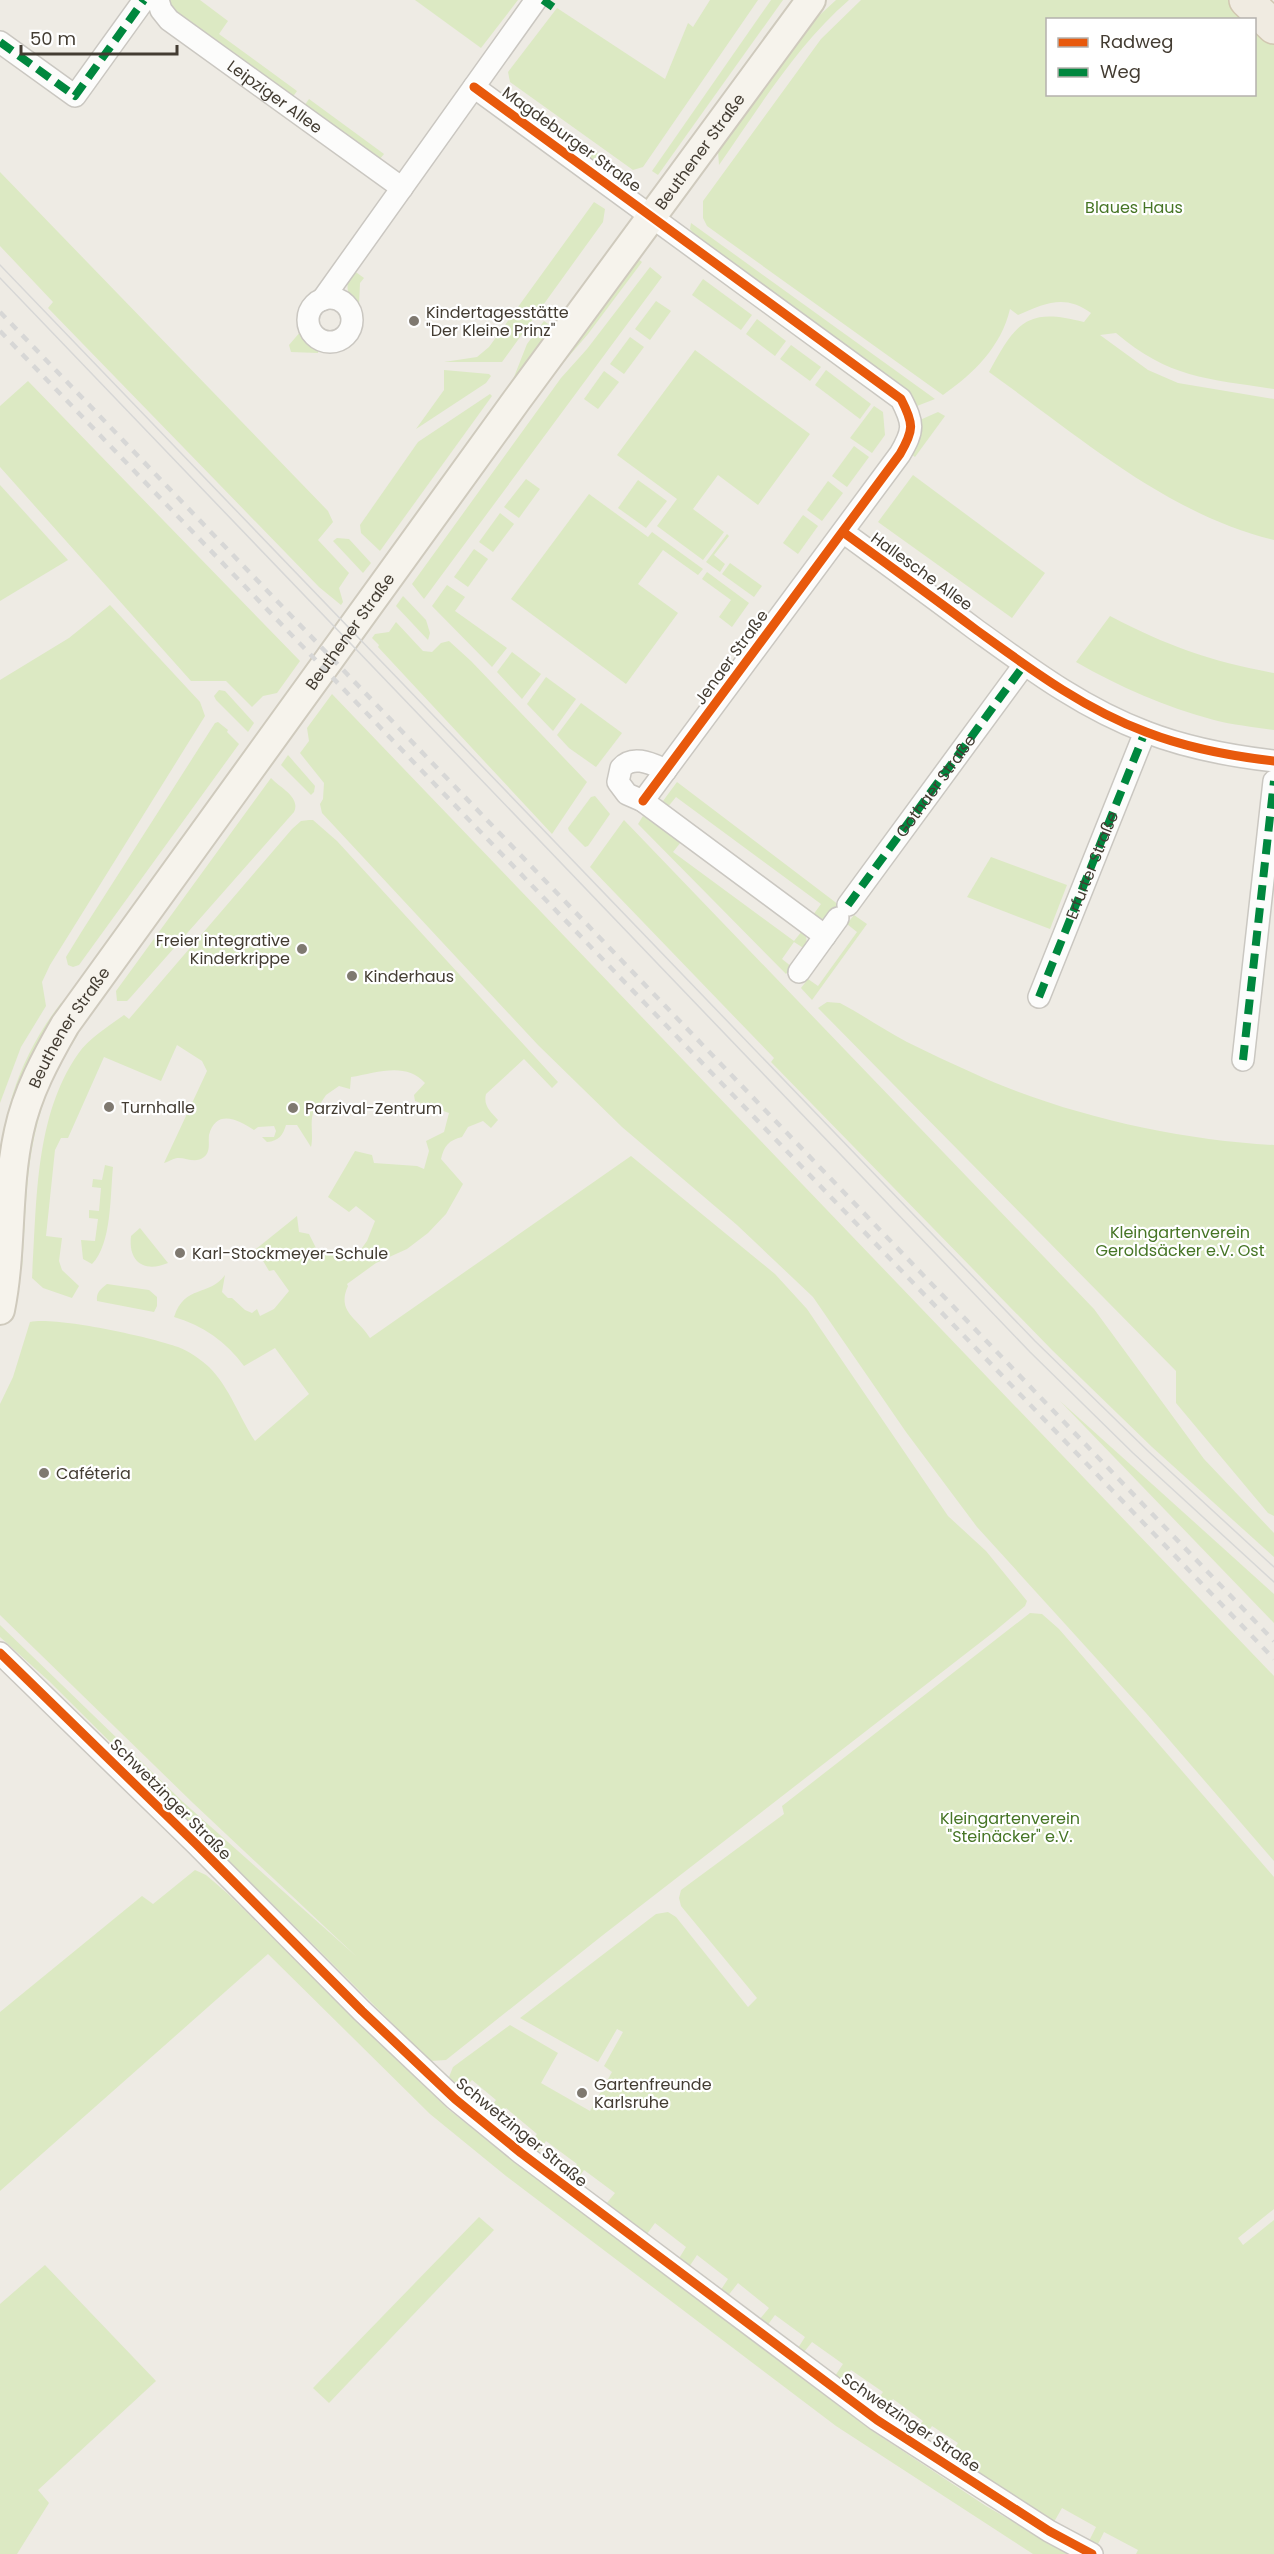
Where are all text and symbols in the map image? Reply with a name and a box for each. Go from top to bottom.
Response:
scale bar [21,18,177,56]
legend [1046,18,1256,96]
text: 50 m [30,26,76,51]
text: Radweg [1100,29,1173,54]
street label: Leipziger Allee [222,55,327,139]
text: Weg [1100,59,1141,84]
street label: Magdeburger Straße [497,81,646,198]
street label: Beuthener Straße [649,89,751,215]
park label: Blaues Haus [1085,196,1183,219]
place label: Kindertagesstätte "Der Kleine Prinz" [426,301,569,342]
marker: Kindertagesstätte "Der Kleine Prinz" [407,314,421,328]
street label: Hallesche Allee [866,527,977,616]
street label: Beuthener Straße [300,568,400,695]
street label: Jenaer Straße [689,605,774,710]
street label: Gothaer Straße [890,730,982,842]
street label: Erfurter Straße [1060,808,1124,923]
place label: Freier integrative Kinderkrippe [156,929,290,970]
marker: Freier integrative Kinderkrippe [295,942,309,956]
street label: Beuthener Straße [23,962,115,1092]
place label: Kinderhaus [364,965,454,988]
marker: Kinderhaus [345,969,359,983]
place label: Turnhalle [121,1096,195,1119]
place label: Parzival-Zentrum [305,1097,442,1120]
marker: Turnhalle [102,1100,116,1114]
marker: Parzival-Zentrum [286,1101,300,1115]
park label: Kleingartenverein Geroldsäcker e.V. Ost [1095,1221,1265,1262]
place label: Karl-Stockmeyer-Schule [192,1242,388,1265]
marker: Karl-Stockmeyer-Schule [173,1246,187,1260]
place label: Caféteria [56,1462,131,1485]
marker: Caféteria [37,1466,51,1480]
street label: Schwetzinger Straße [105,1733,237,1865]
park label: Kleingartenverein "Steinäcker" e.V. [940,1807,1080,1848]
street label: Schwetzinger Straße [451,2072,592,2193]
place label: Gartenfreunde Karlsruhe [594,2073,712,2114]
marker: Gartenfreunde Karlsruhe [575,2086,589,2100]
street label: Schwetzinger Straße [837,2367,985,2478]

